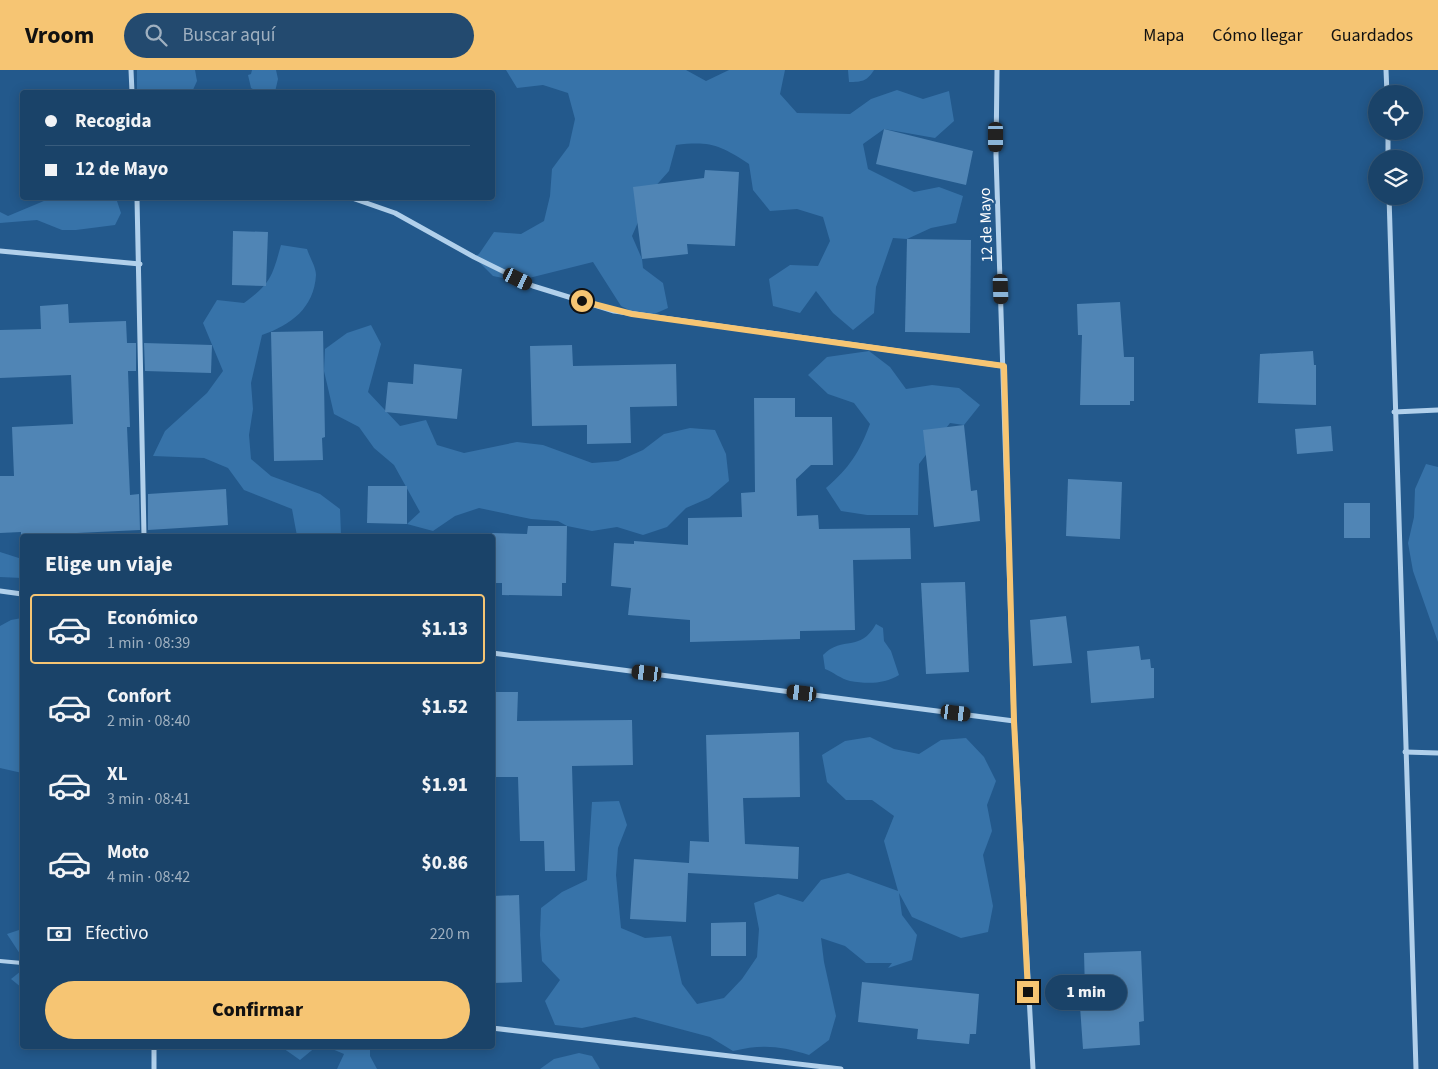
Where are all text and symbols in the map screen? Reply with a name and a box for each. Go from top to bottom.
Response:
search box [124,13,474,58]
text: Vroom [25,18,94,53]
icon: search [142,21,170,49]
text: Buscar aquí [182,22,275,49]
text: Mapa [1143,23,1184,48]
text: Cómo llegar [1212,23,1303,48]
text: Guardados [1331,23,1413,48]
map controls [1368,85,1423,205]
button: locate [1368,85,1423,140]
text: Recogida [75,108,152,135]
car [988,122,1003,152]
button: layers [1368,150,1423,205]
text: 12 de Mayo [75,156,168,183]
street label: 12 de Mayo [974,187,998,263]
car [501,266,534,292]
car [992,274,1009,304]
route start [571,290,593,312]
text: Elige un viaje [45,548,173,580]
text: Económico [107,605,198,632]
icon: car [47,607,92,652]
text: $1.13 [422,616,468,643]
text: 1 min · 08:39 [107,632,190,654]
car [631,664,662,682]
text: Confort [107,683,171,710]
car [786,684,817,702]
icon: car [47,685,92,730]
text: $1.52 [422,694,468,721]
car [940,704,971,722]
text: 2 min · 08:40 [107,710,190,732]
text: XL [107,761,128,788]
icon: car [47,763,92,808]
text: $1.91 [422,772,468,799]
text: 3 min · 08:41 [107,788,190,810]
text: Moto [107,839,149,866]
icon: car [47,841,92,886]
text: $0.86 [422,850,468,877]
text: 4 min · 08:42 [107,866,190,888]
icon: cash [45,920,73,948]
text: Efectivo [85,920,148,947]
text: 220 m [430,923,470,945]
callout: 1 min [1046,974,1128,1010]
button: Confirmar [45,981,470,1039]
route end [1017,981,1039,1003]
text: 1 min [1066,981,1106,1003]

